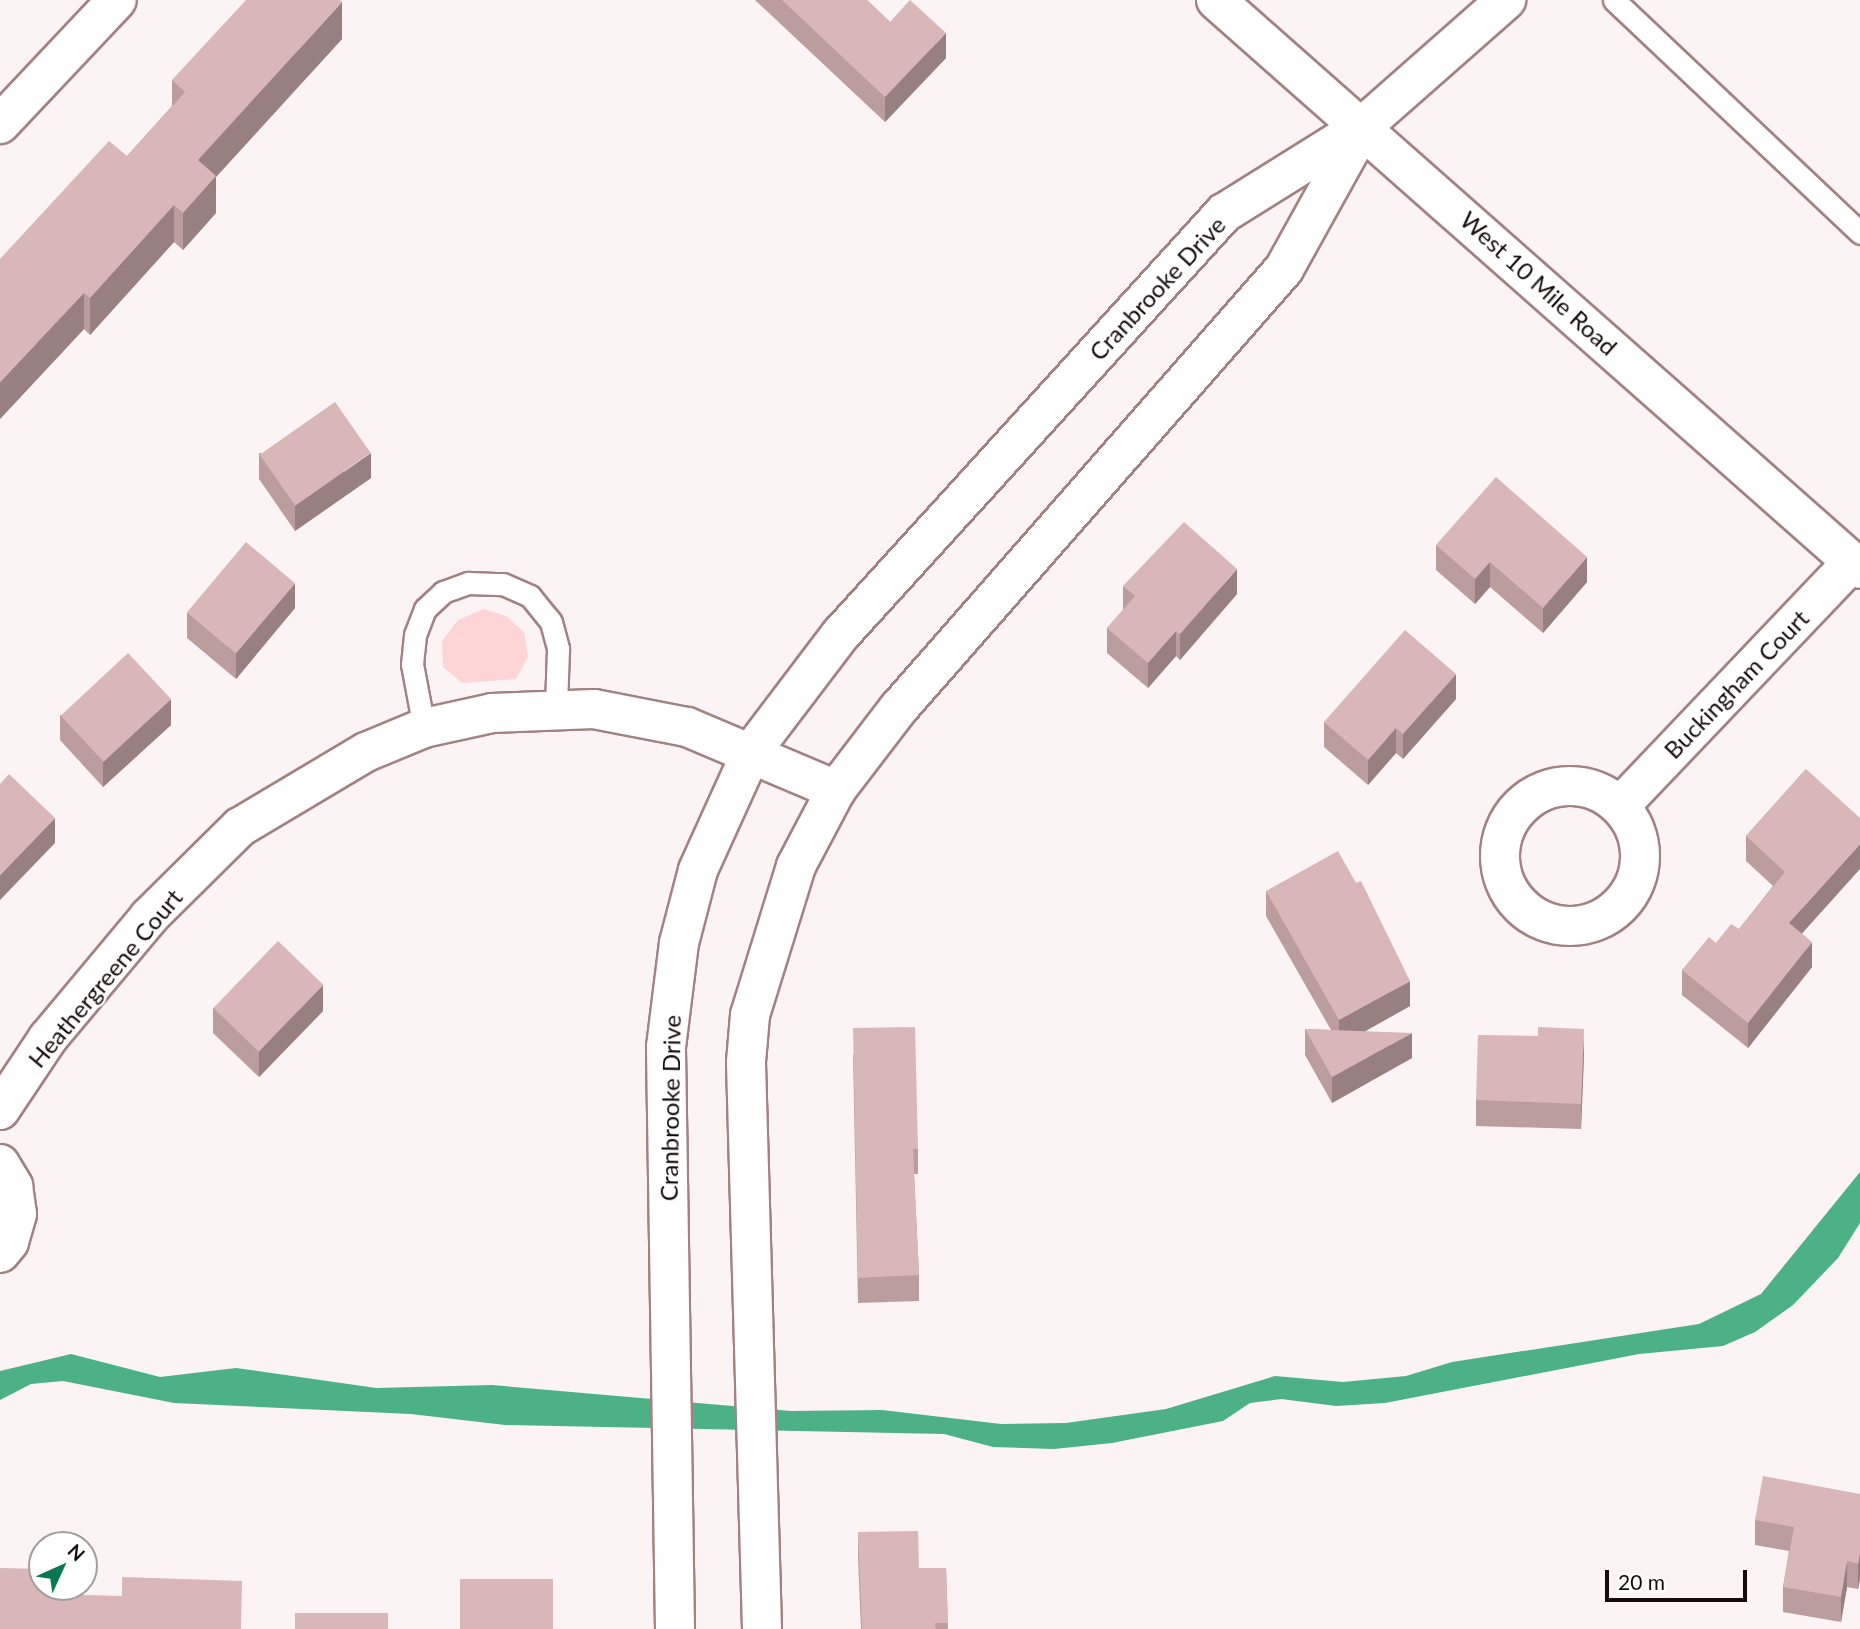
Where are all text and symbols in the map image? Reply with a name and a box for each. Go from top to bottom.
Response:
street label: West 10 Mile Road [1455,205,1623,361]
street label: Cranbrooke Drive [1083,210,1231,366]
street label: Buckingham Court [1658,604,1814,764]
street label: Heathergreene Court [22,883,188,1073]
street label: Cranbrooke Drive [654,1015,686,1201]
north arrow [28,1531,98,1601]
text: N [63,1539,90,1566]
scale bar [1608,1556,1750,1600]
text: 20 m [1618,1569,1665,1594]

